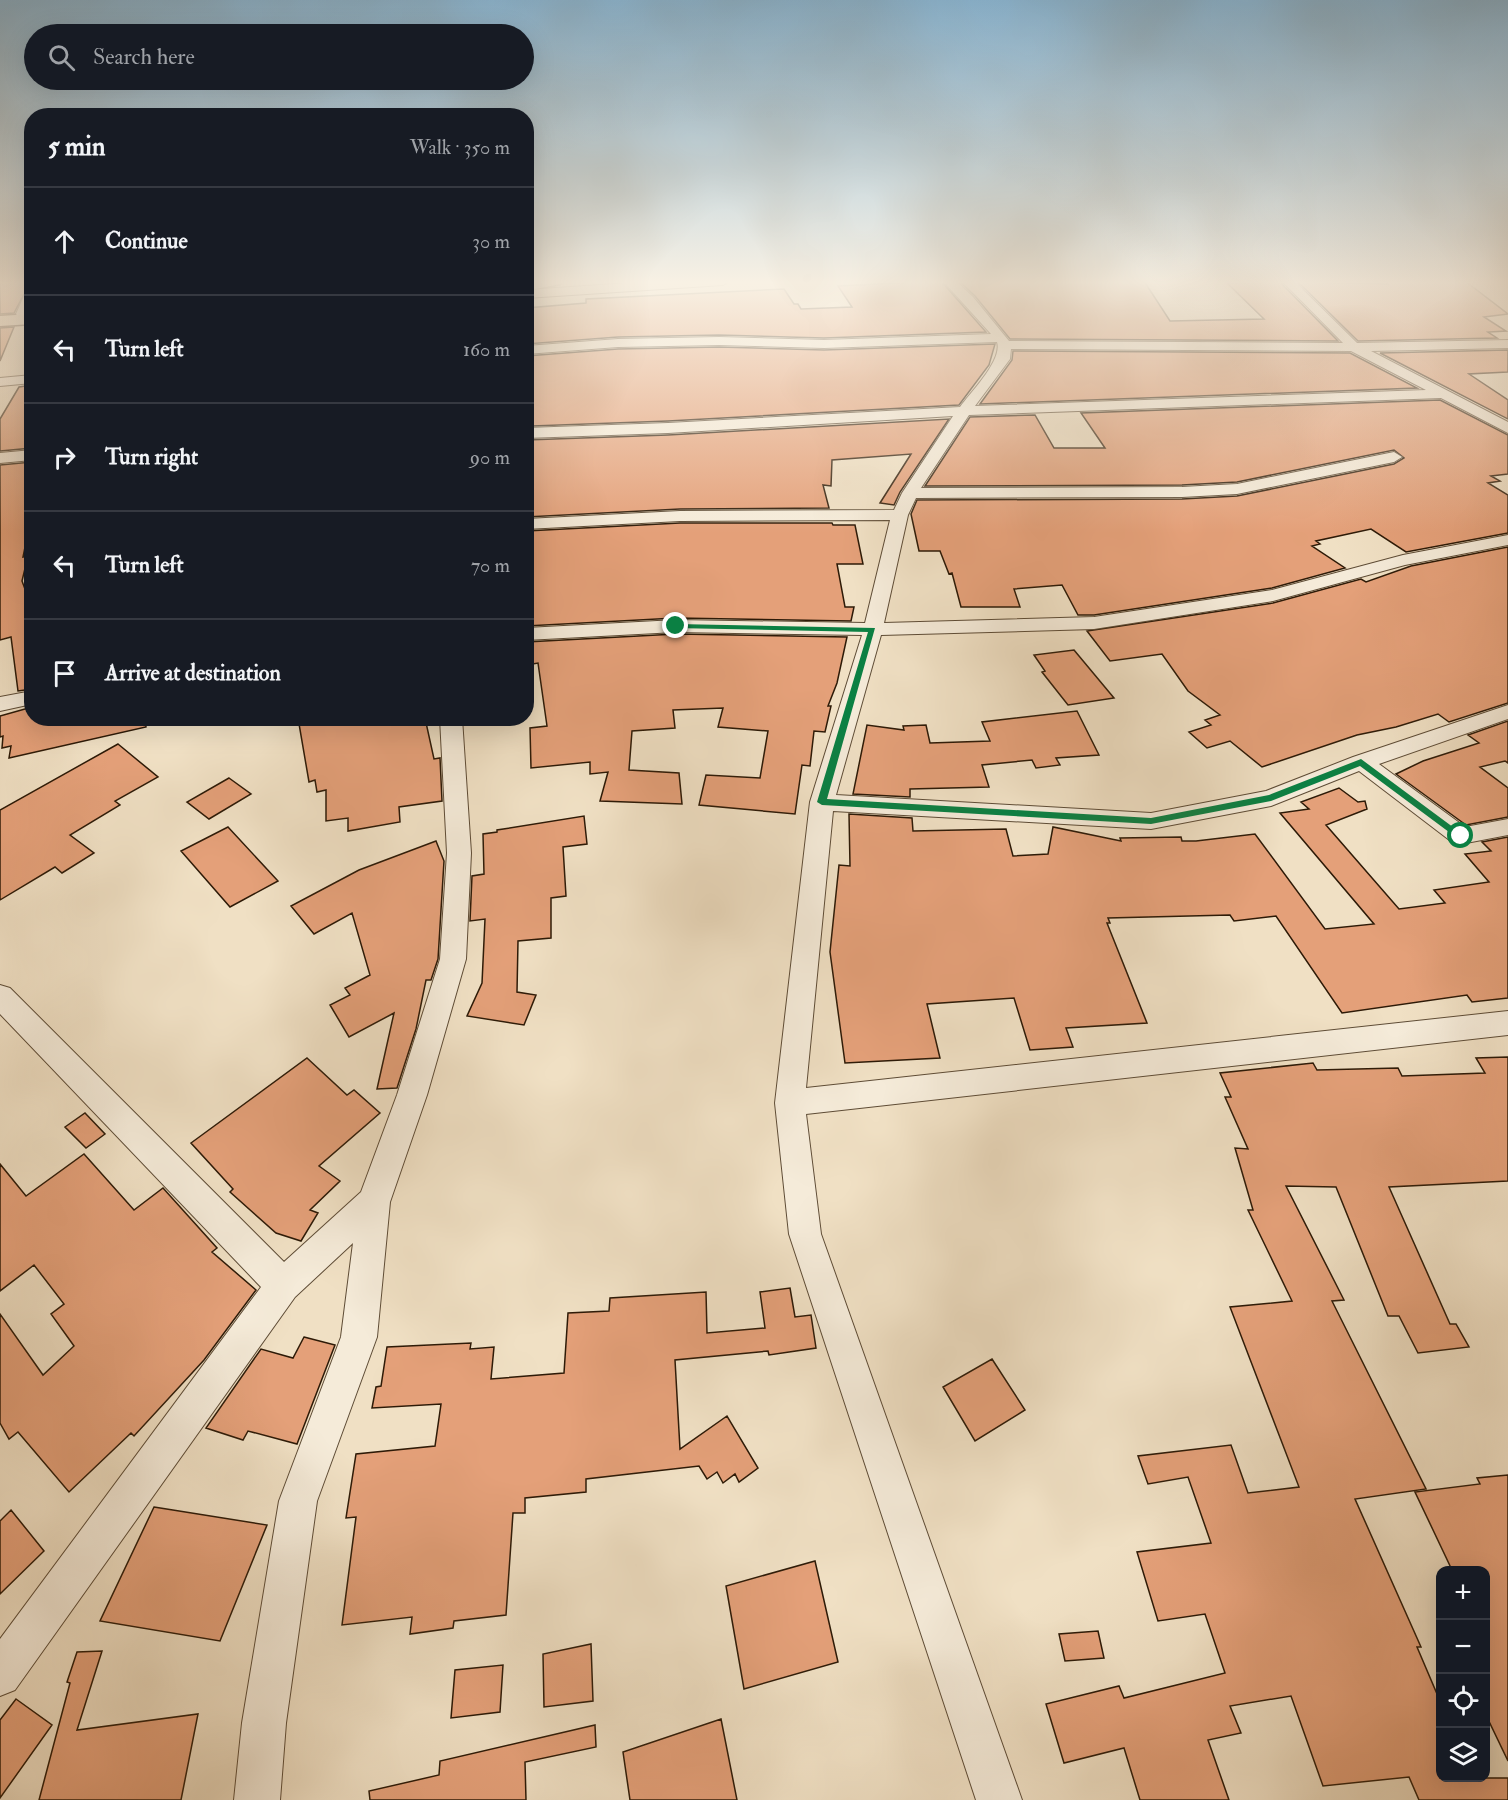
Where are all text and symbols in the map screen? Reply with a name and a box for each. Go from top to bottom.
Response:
search box [24,24,534,90]
icon: search [45,41,78,74]
text: Search here [93,43,195,71]
text: 5 min [48,131,105,163]
text: Walk · 350 m [410,135,510,160]
icon: ahead [48,225,81,258]
text: Continue [105,227,188,255]
text: 30 m [472,229,510,254]
icon: left [48,333,81,366]
text: Turn left [105,335,184,363]
text: 160 m [463,337,510,362]
icon: right [48,441,81,474]
text: Turn right [105,443,198,471]
text: 90 m [470,445,510,470]
icon: left [48,549,81,582]
text: Turn left [105,551,184,579]
text: 70 m [471,553,510,578]
route end [662,612,688,638]
icon: arrive [48,657,81,690]
text: Arrive at destination [105,659,281,687]
route start [1447,822,1473,848]
map controls [1436,1566,1490,1782]
button: + [1436,1566,1490,1620]
button: − [1436,1620,1490,1674]
button: locate [1436,1674,1490,1728]
button: layers [1436,1728,1490,1782]

